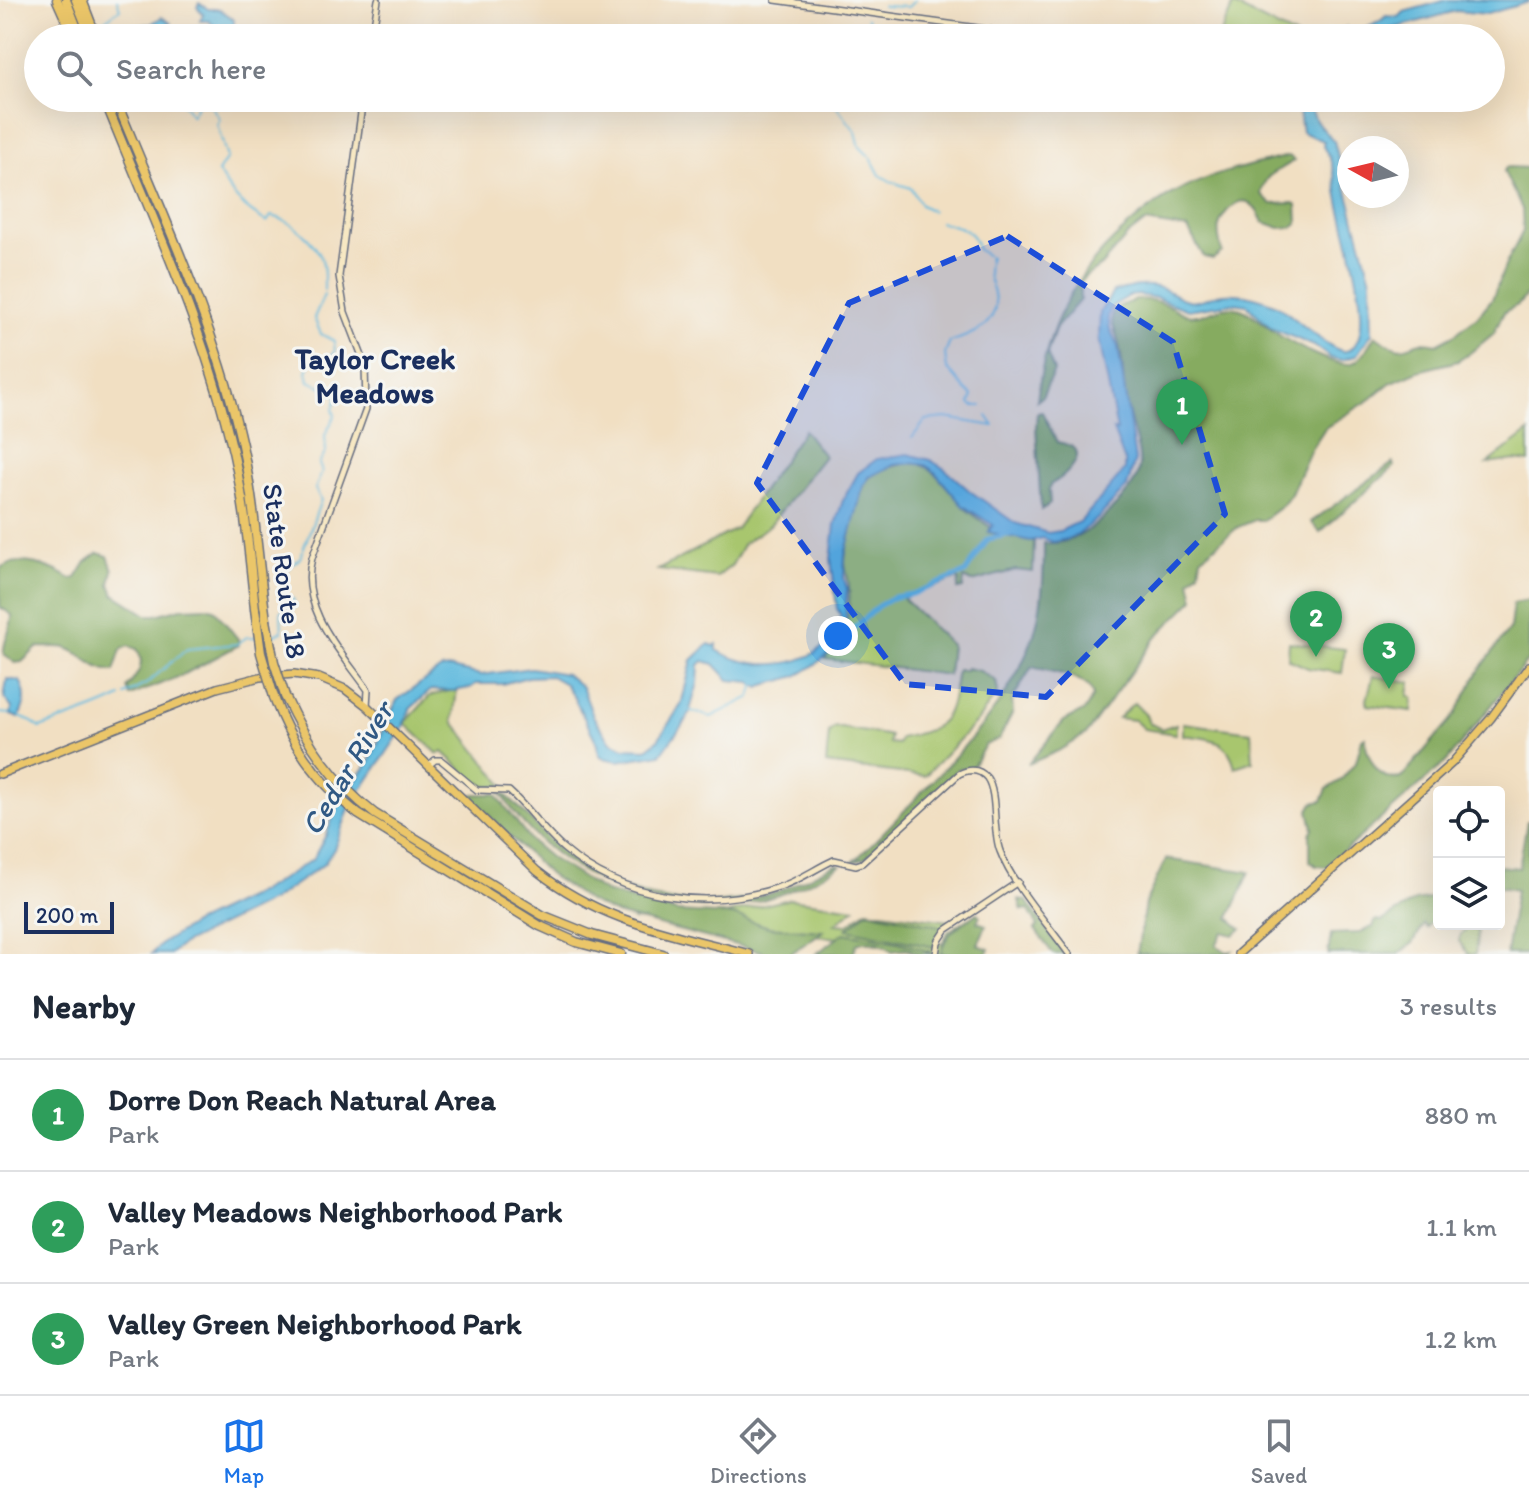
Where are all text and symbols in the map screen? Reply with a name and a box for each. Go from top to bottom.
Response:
search box [24,24,1505,112]
icon: search [52,46,96,90]
text: Search here [116,50,266,87]
north arrow [1337,136,1409,208]
district label: Taylor Creek Meadows [294,340,455,411]
pin: 1 [1156,379,1208,445]
street label: State Route 18 [256,481,314,661]
pin: 2 [1290,591,1342,657]
your location [818,616,858,656]
pin: 3 [1363,623,1415,689]
water label: Cedar River [293,692,403,842]
map controls [1433,786,1505,930]
button: locate [1433,786,1505,858]
button: layers [1433,858,1505,930]
scale bar [24,898,114,934]
text: 200 m [36,902,98,929]
text: Nearby [32,986,135,1027]
text: 3 results [1400,990,1497,1022]
text: Dorre Don Reach Natural Area [108,1081,496,1118]
text: 1 [52,1099,64,1131]
text: 880 m [1425,1099,1497,1131]
text: Park [108,1118,159,1150]
text: Valley Meadows Neighborhood Park [108,1193,562,1230]
text: 2 [51,1211,65,1243]
text: 1.1 km [1426,1211,1497,1243]
text: Park [108,1230,159,1262]
text: Valley Green Neighborhood Park [108,1305,522,1342]
text: 3 [51,1323,65,1355]
text: 1.2 km [1425,1323,1497,1355]
text: Park [108,1342,159,1374]
tab: Map [222,1414,266,1489]
tab: Directions [710,1414,807,1489]
tab: Saved [1251,1414,1307,1489]

